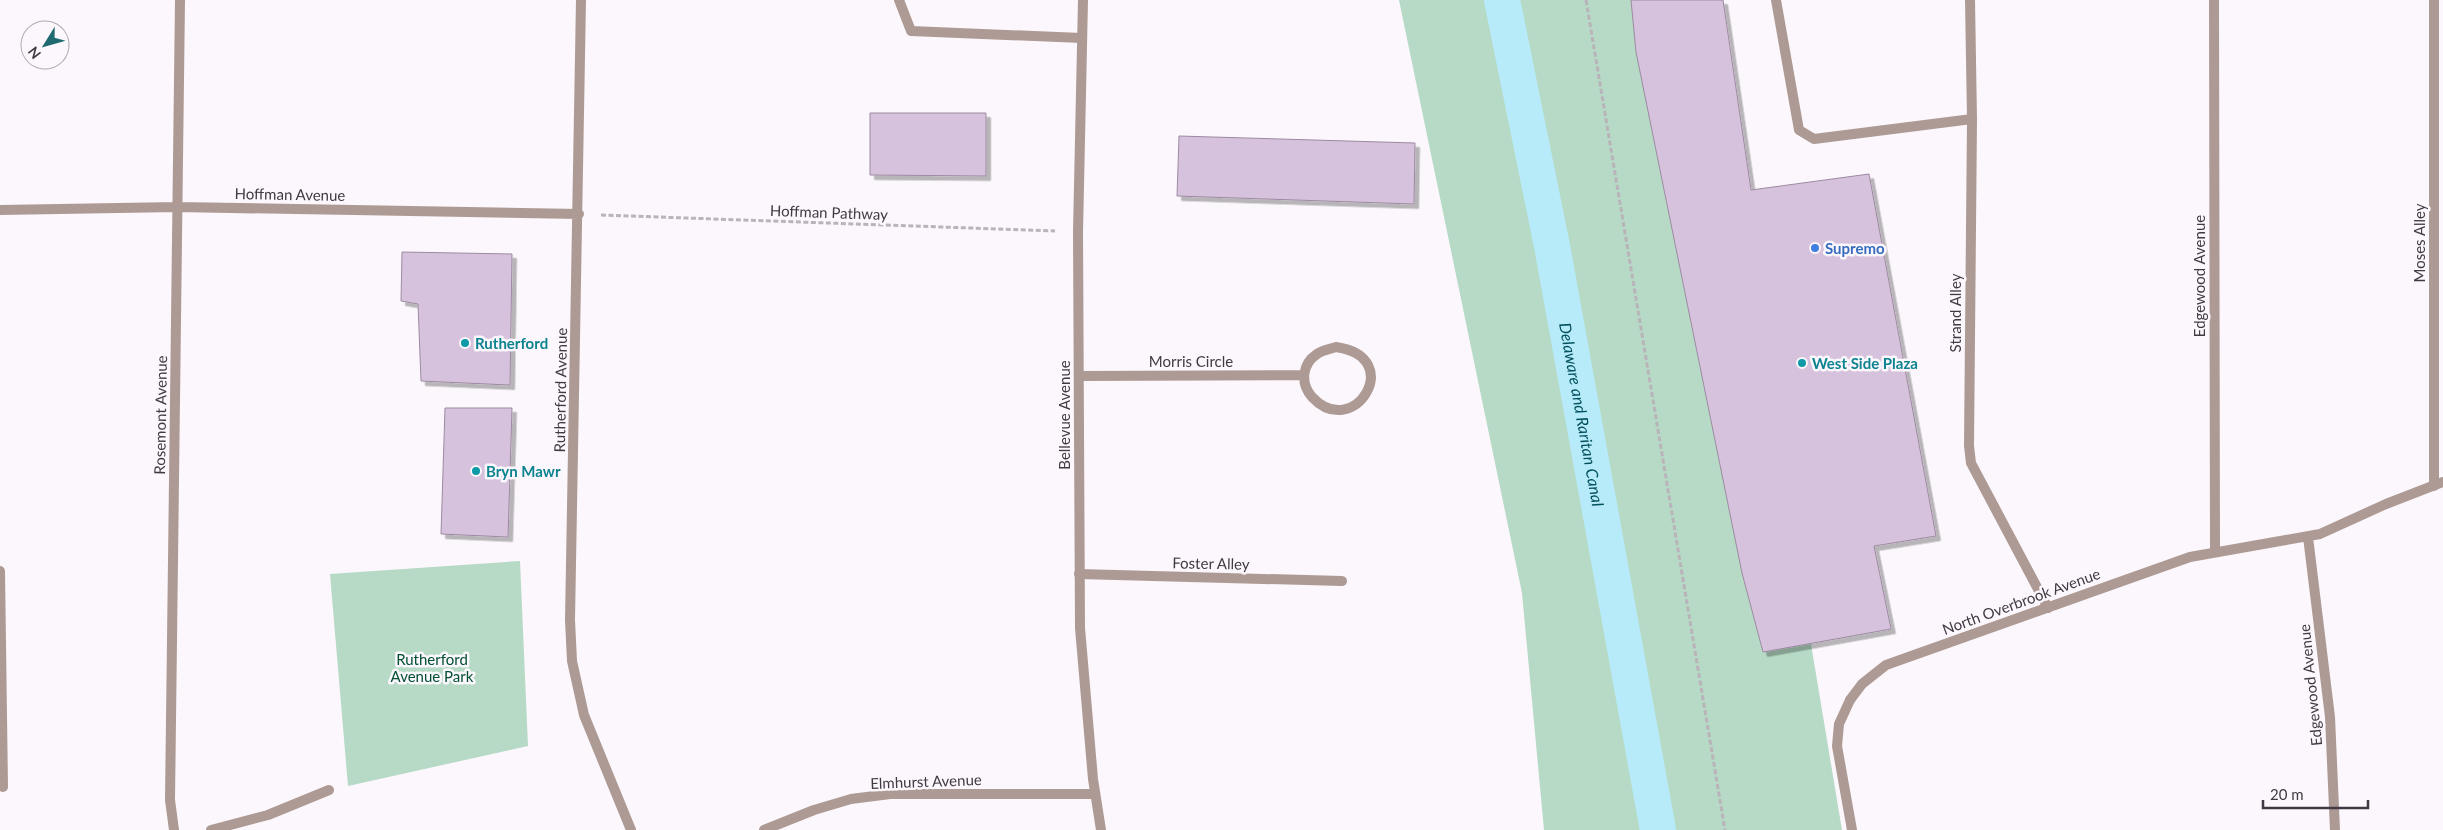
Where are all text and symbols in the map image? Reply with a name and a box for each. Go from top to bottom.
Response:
north arrow [20,20,70,70]
text: N [24,44,44,63]
street label: Hoffman Avenue [234,184,346,204]
street label: Hoffman Pathway [770,201,889,223]
street label: Moses Alley [2410,203,2428,283]
street label: Edgewood Avenue [2190,215,2208,337]
place label: Supremo [1825,239,1885,257]
marker: Supremo [1809,242,1821,254]
street label: Strand Alley [1946,273,1964,352]
water label: Delaware and Raritan Canal [1557,321,1609,508]
street label: Rutherford Avenue [550,327,570,452]
place label: Rutherford [475,334,548,352]
marker: Rutherford [459,337,471,349]
street label: Morris Circle [1149,352,1233,370]
place label: West Side Plaza [1812,354,1918,372]
street label: Rosemont Avenue [150,355,170,475]
marker: West Side Plaza [1796,357,1808,369]
street label: Bellevue Avenue [1055,360,1073,470]
place label: Bryn Mawr [486,462,561,480]
marker: Bryn Mawr [470,465,482,477]
street label: Foster Alley [1172,553,1250,573]
street label: North Overbrook Avenue [1940,564,2103,638]
street label: Edgewood Avenue [2295,623,2325,747]
park label: Rutherford Avenue Park [391,650,474,685]
street label: Elmhurst Avenue [870,770,982,792]
scale bar [2263,778,2368,810]
text: 20 m [2270,785,2304,803]

